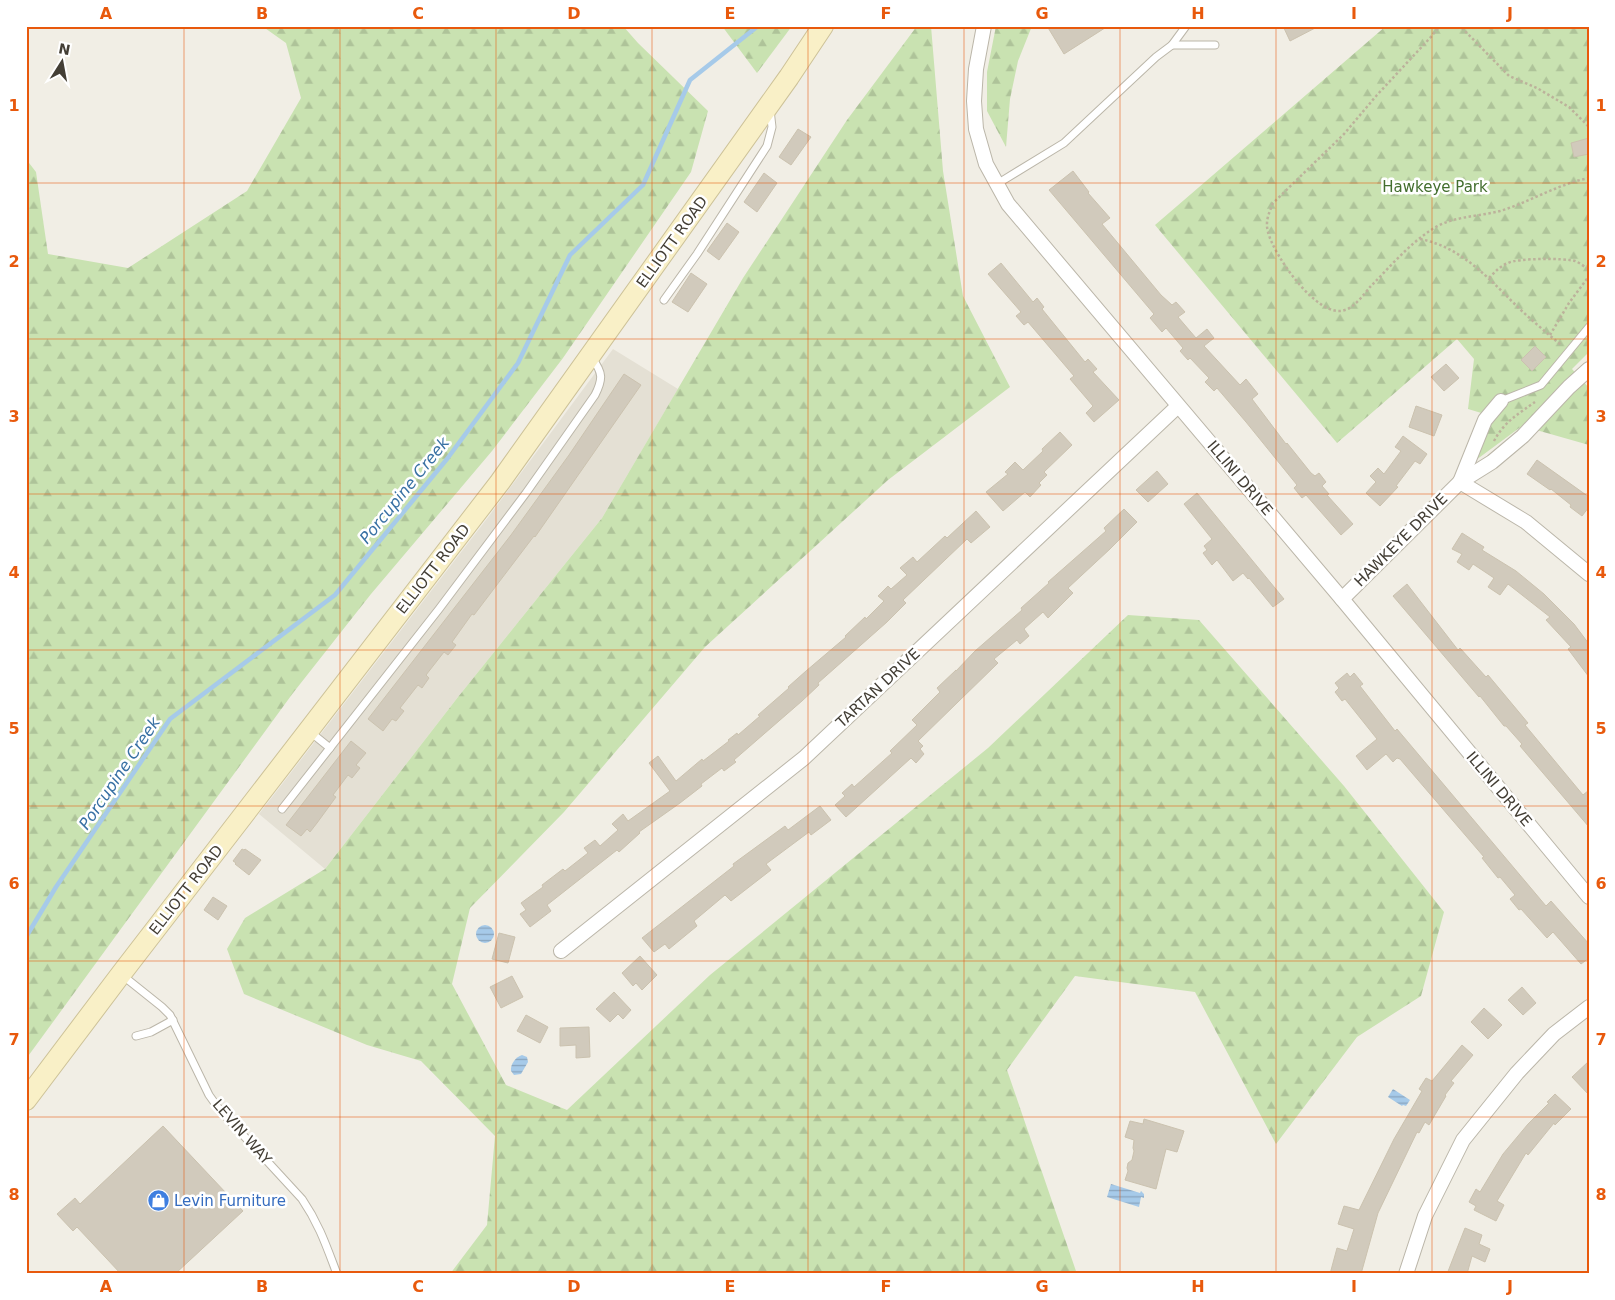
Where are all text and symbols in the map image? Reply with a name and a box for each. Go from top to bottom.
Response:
text: A [100,4,113,23]
text: B [256,4,268,23]
text: C [412,4,424,23]
text: D [567,4,581,23]
text: E [725,4,735,23]
text: F [881,4,891,23]
text: G [1035,4,1049,23]
text: H [1191,4,1205,23]
text: I [1351,4,1357,23]
text: J [1506,4,1513,23]
north arrow [38,38,88,88]
text: N [57,40,72,58]
text: 1 [8,96,20,115]
text: 1 [1595,96,1607,115]
park label: Hawkeye Park [1382,178,1488,196]
street label: ELLIOTT ROAD [633,193,711,291]
text: 2 [8,252,20,271]
text: 2 [1595,252,1607,271]
text: 3 [8,407,20,426]
text: 3 [1595,407,1607,426]
water label: Porcupine Creek [356,433,454,547]
street label: ILLINI DRIVE [1204,437,1276,519]
street label: HAWKEYE DRIVE [1351,490,1451,590]
street label: ELLIOTT ROAD [392,521,474,617]
text: 4 [8,563,20,582]
text: 4 [1595,563,1607,582]
street label: TARTAN DRIVE [832,645,924,732]
water label: Porcupine Creek [75,713,164,833]
text: 5 [8,719,20,738]
text: 5 [1595,719,1607,738]
street label: ILLINI DRIVE [1463,748,1535,830]
street label: ELLIOTT ROAD [145,842,227,938]
text: 6 [8,874,20,893]
text: 6 [1595,874,1607,893]
text: 7 [8,1030,20,1049]
text: 7 [1595,1030,1607,1049]
street label: LEVIN WAY [209,1096,276,1169]
text: 8 [8,1185,20,1204]
text: 8 [1595,1185,1607,1204]
shop icon: Levin Furniture [146,1189,170,1213]
place label: Levin Furniture [174,1192,286,1210]
text: A [100,1277,113,1296]
text: B [256,1277,268,1296]
text: C [412,1277,424,1296]
text: D [567,1277,581,1296]
text: E [725,1277,735,1296]
text: F [881,1277,891,1296]
text: G [1035,1277,1049,1296]
text: H [1191,1277,1205,1296]
text: I [1351,1277,1357,1296]
text: J [1506,1277,1513,1296]

